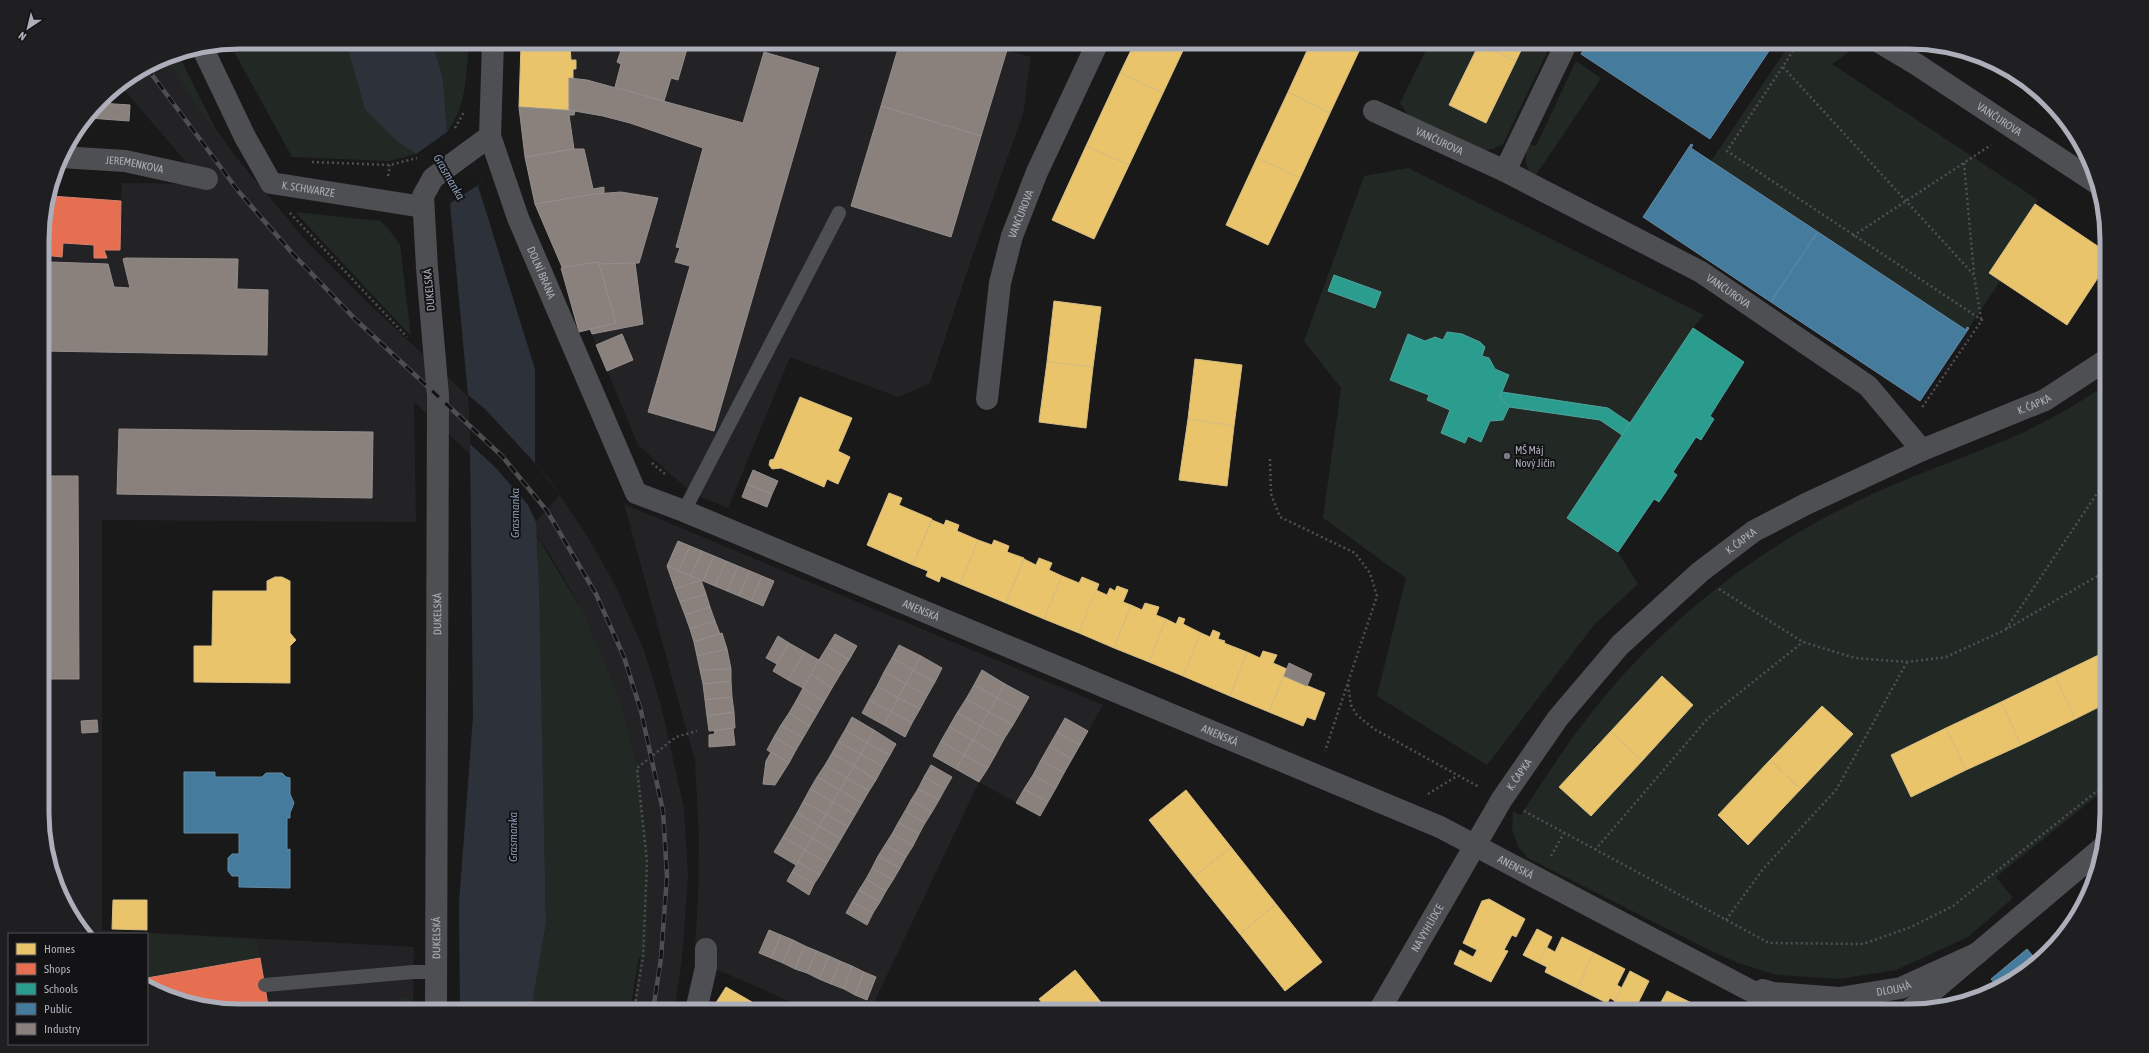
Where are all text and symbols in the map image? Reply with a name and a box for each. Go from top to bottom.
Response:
north arrow [8,8,48,48]
text: N [16,29,28,43]
street label: VANČUROVA [1975,100,2024,138]
street label: VANČUROVA [1414,125,1466,157]
water label: Grasmanka [430,152,468,203]
street label: JEREMENKOVA [105,154,165,175]
street label: K. SCHWARZE [281,179,336,199]
street label: VANČUROVA [1006,187,1036,240]
street label: DOLNÍ BRÁNA [525,245,558,301]
street label: DUKELSKÁ [421,268,437,312]
street label: VANČUROVA [1704,272,1753,310]
street label: K. ČAPKA [2015,391,2054,417]
place label: MŠ Máj Nový Jičín [1515,444,1555,469]
marker: MŠ Máj Nový Jičín [1502,451,1512,461]
water label: Grasmanka [508,488,522,538]
street label: K. ČAPKA [1723,525,1759,556]
street label: DUKELSKÁ [431,592,443,635]
street label: ANENSKÁ [901,597,942,623]
street label: ANENSKÁ [1200,722,1240,748]
street label: K. ČAPKA [1504,756,1534,792]
water label: Grasmanka [506,812,520,862]
street label: ANENSKÁ [1496,853,1536,881]
street label: NA VYHLÍDCE [1409,902,1446,954]
street label: DUKELSKÁ [430,916,442,959]
legend [8,933,148,1045]
text: Homes [44,942,75,956]
text: Shops [44,962,70,976]
street label: DLOUHÁ [1875,978,1913,998]
text: Schools [44,982,78,996]
text: Public [44,1002,72,1016]
text: Industry [44,1022,81,1036]

